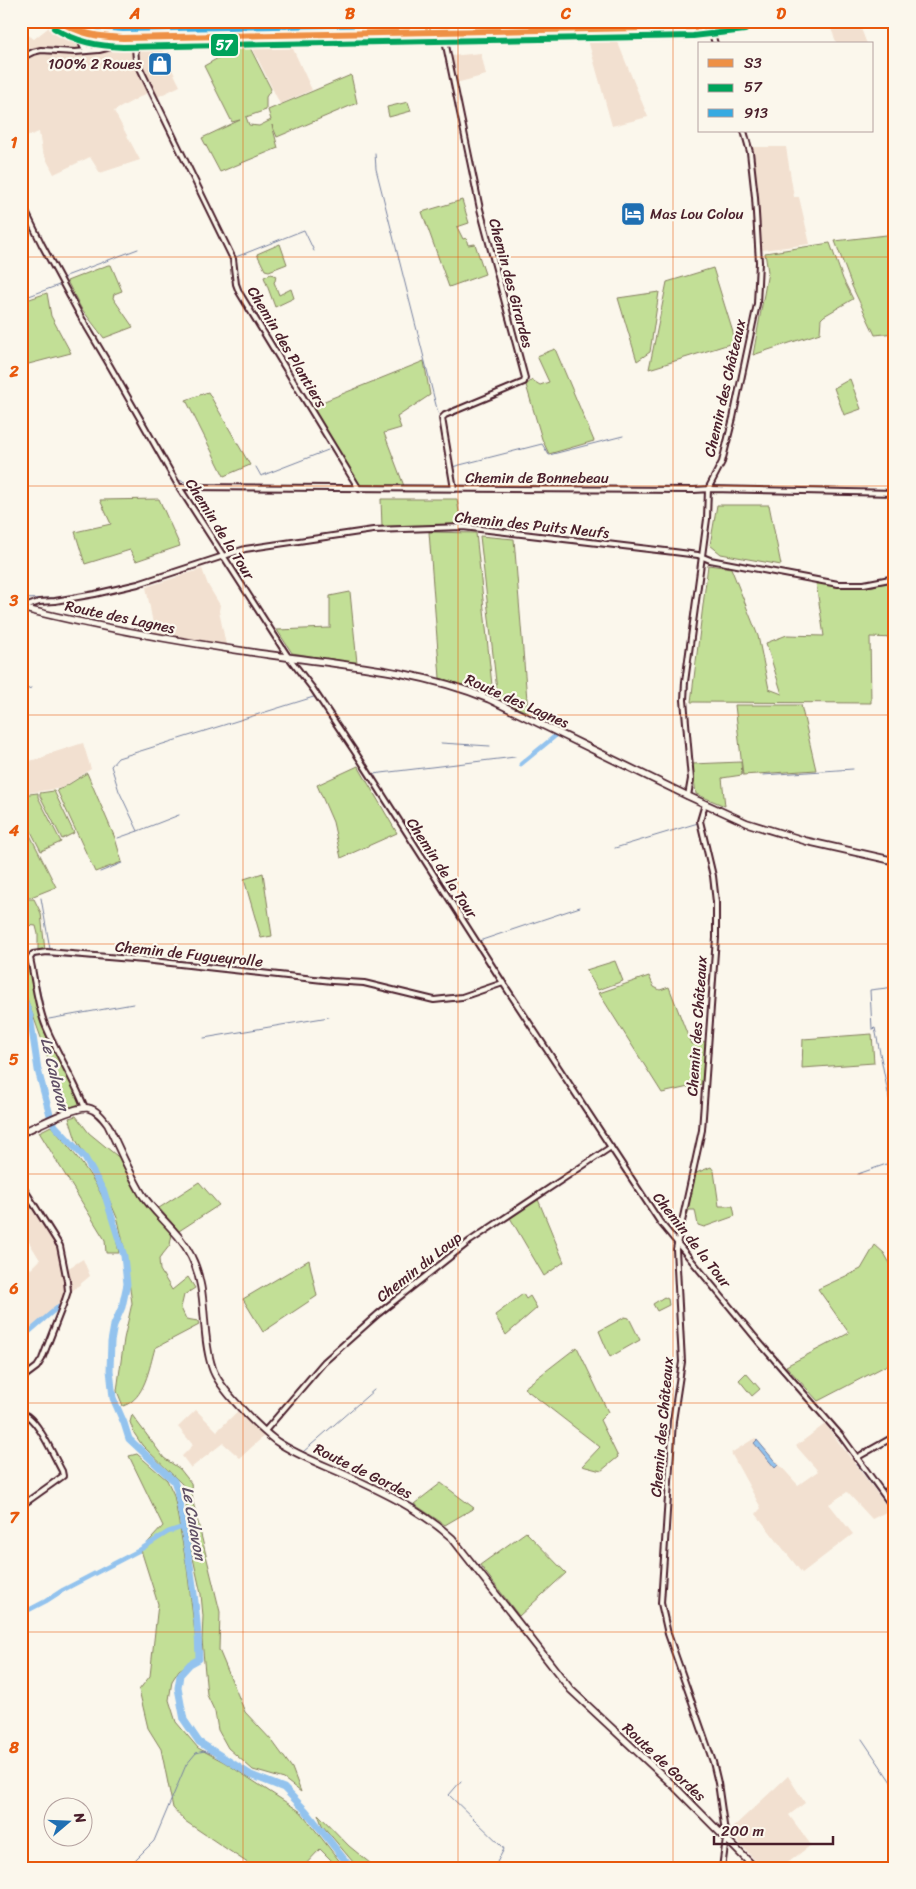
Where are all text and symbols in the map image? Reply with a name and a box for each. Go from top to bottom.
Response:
text: A [129,0,140,28]
text: B [345,0,356,28]
text: C [560,0,572,28]
text: D [776,0,786,28]
line badge: 57 [210,33,239,57]
text: 57 [216,33,233,58]
legend [698,42,874,132]
text: S3 [744,50,762,76]
place label: 100% 2 Roues [48,51,142,77]
shop icon: 100% 2 Roues [147,51,173,77]
text: 57 [744,74,763,100]
text: 913 [744,100,768,126]
text: 1 [11,128,18,157]
hotel icon: Mas Lou Colou [620,201,646,227]
place label: Mas Lou Colou [650,201,744,227]
street label: Chemin des Girardes [481,215,541,352]
street label: Chemin des Plantiers [240,281,334,413]
street label: Chemin des Châteaux [696,316,754,460]
text: 2 [8,357,19,386]
street label: Chemin de Bonnebeau [465,465,609,491]
street label: Chemin de la Tour [178,473,262,586]
street label: Chemin des Puits Neufs [453,504,611,546]
text: 3 [9,586,19,615]
street label: Route des Lagnes [63,593,178,641]
street label: Route des Lagnes [461,666,574,736]
street label: Chemin de la Tour [399,812,485,925]
text: 4 [8,816,19,845]
street label: Chemin de Fugueyrolle [114,933,264,975]
street label: Chemin des Châteaux [679,955,715,1097]
water label: Le Calavon [32,1034,79,1116]
text: 5 [9,1045,19,1074]
street label: Chemin de la Tour [646,1186,739,1294]
street label: Chemin du Loup [370,1225,468,1309]
text: 6 [8,1274,19,1303]
street label: Chemin des Châteaux [643,1355,681,1498]
street label: Route de Gordes [309,1436,417,1506]
water label: Le Calavon [173,1484,215,1565]
text: 7 [9,1503,20,1532]
street label: Route de Gordes [616,1716,712,1808]
text: 8 [8,1733,19,1762]
north arrow [42,1796,92,1846]
text: N [66,1808,93,1827]
scale bar [714,1814,832,1846]
text: 200 m [721,1818,765,1844]

